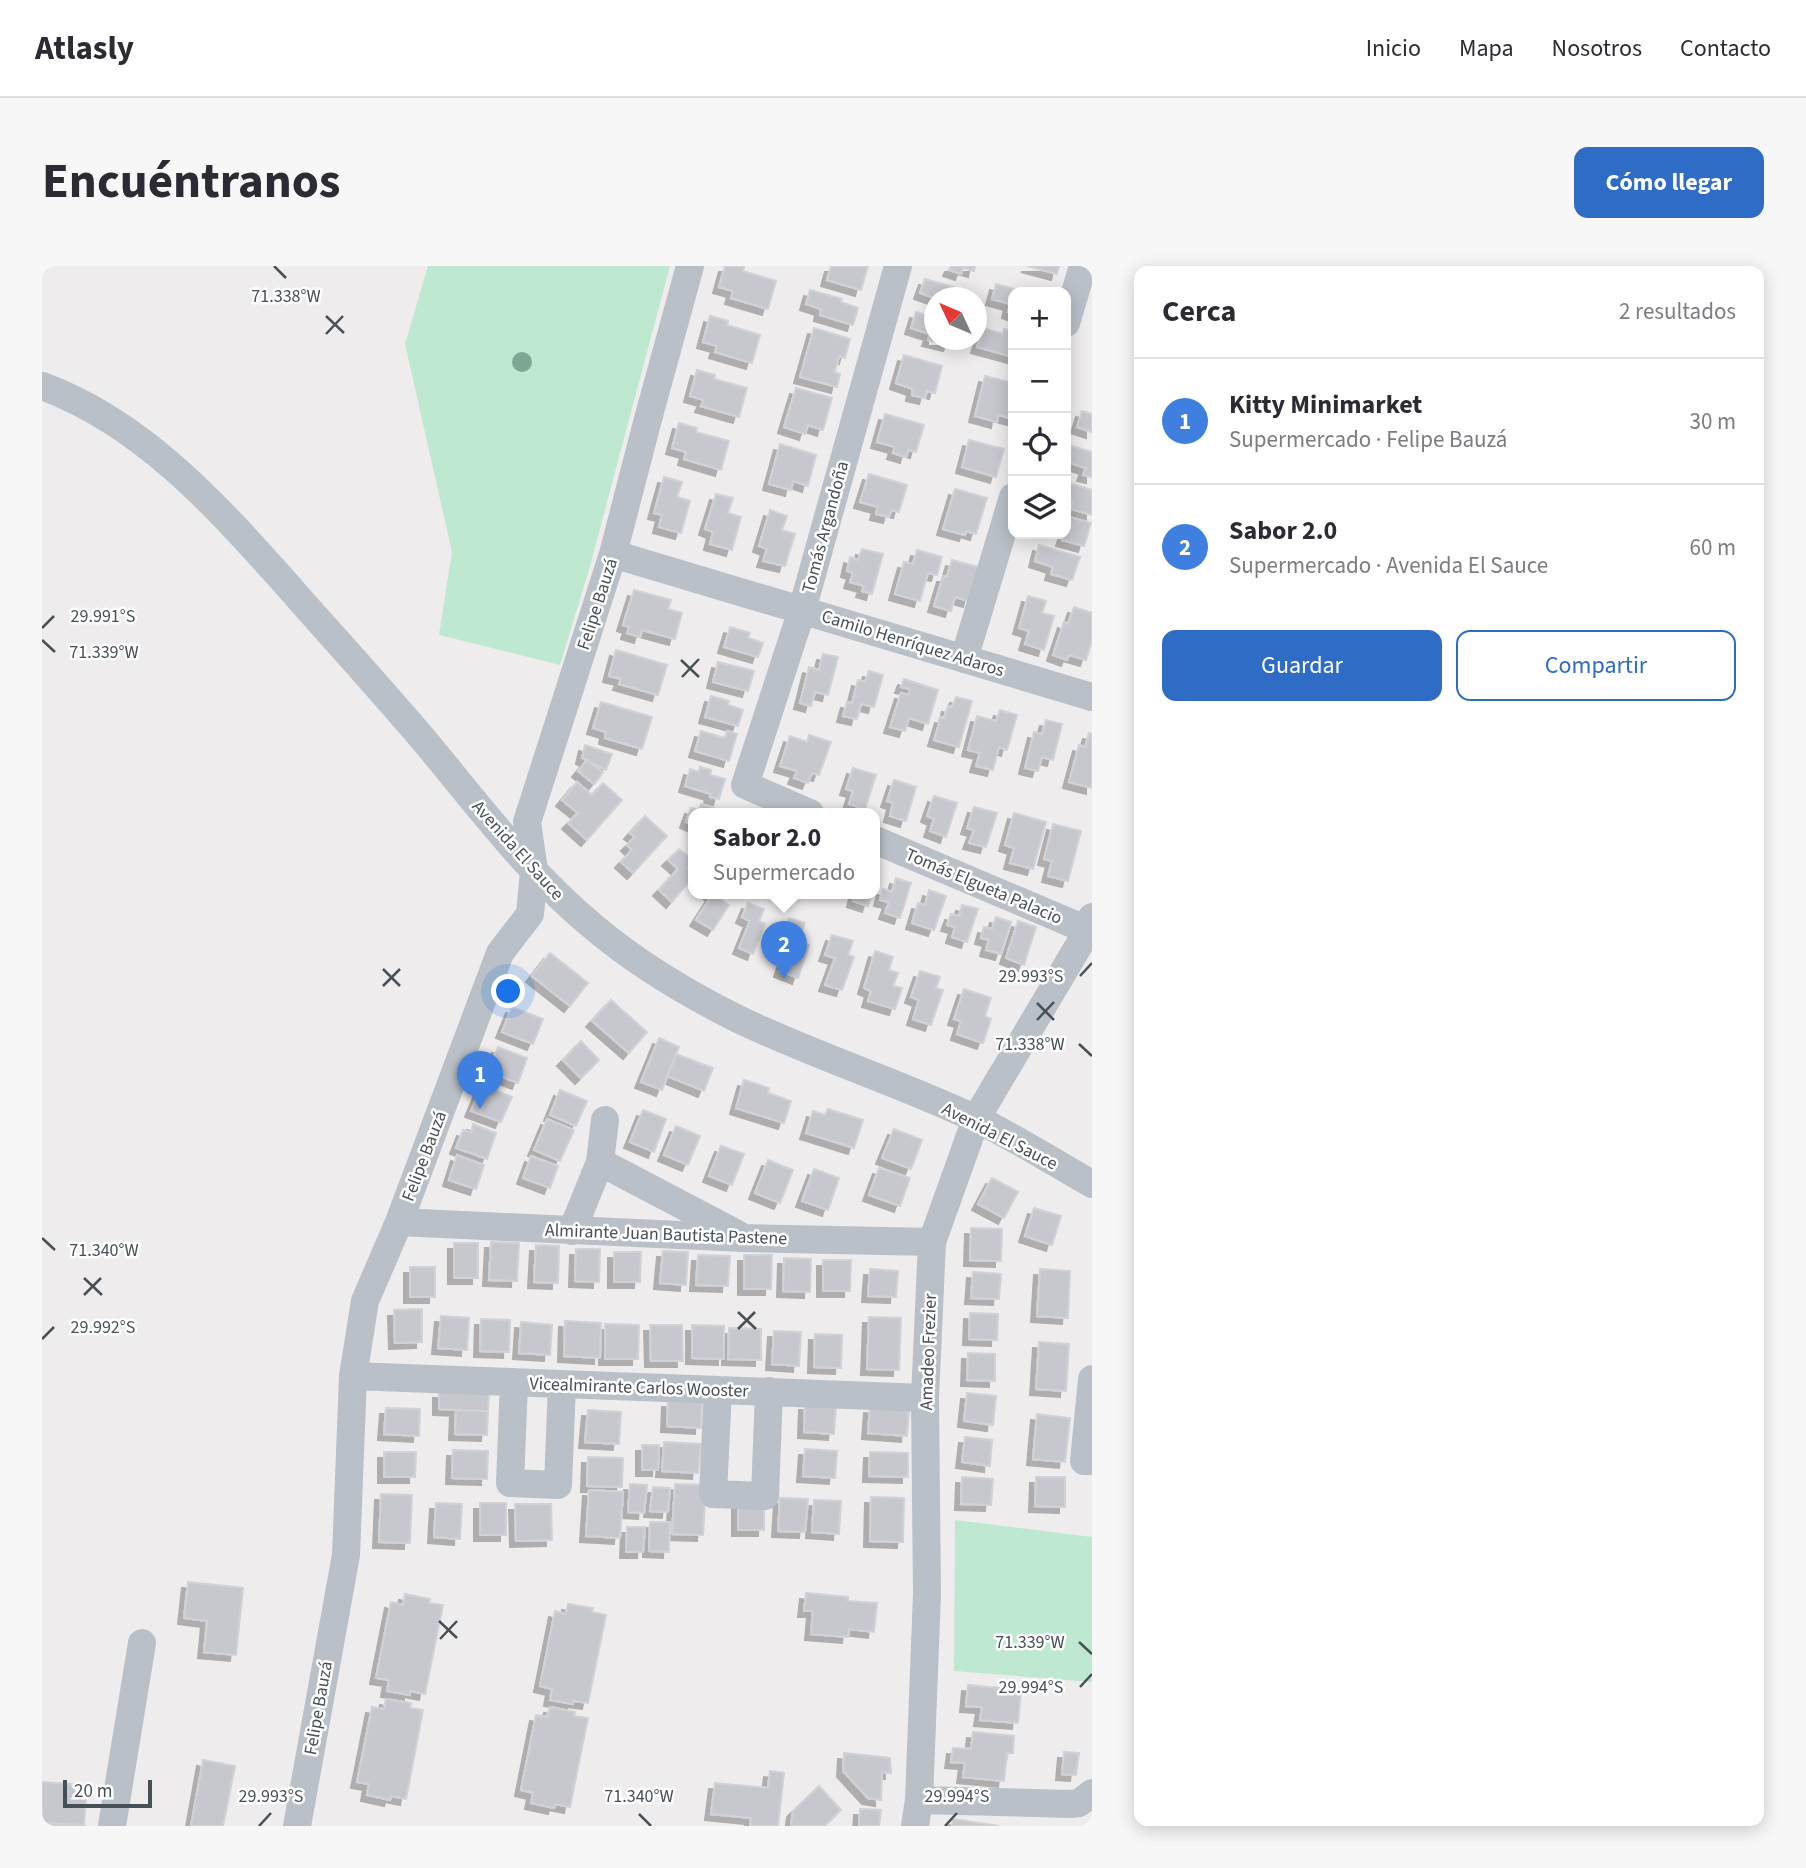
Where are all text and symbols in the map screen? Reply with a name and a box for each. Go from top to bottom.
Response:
text: Atlasly [35,25,134,72]
text: Inicio [1366,31,1421,66]
text: Mapa [1459,31,1514,66]
text: Nosotros [1552,31,1642,66]
text: Contacto [1680,31,1771,66]
text: Encuéntranos [42,147,340,217]
button: Cómo llegar [1574,147,1764,218]
text: 71.338°W [251,284,321,309]
north arrow [924,287,987,350]
map controls [1008,287,1071,539]
button: + [1008,287,1071,350]
text: Cerca [1162,290,1236,333]
text: 2 resultados [1619,295,1736,328]
button: − [1008,350,1071,413]
text: Kitty Minimarket [1229,386,1422,423]
text: 1 [1179,405,1191,438]
text: 30 m [1689,405,1736,438]
button: locate [1008,413,1071,476]
text: Supermercado · Felipe Bauzá [1229,423,1507,456]
street label: Tomás Argandoña [796,458,855,596]
button: layers [1008,476,1071,539]
text: Sabor 2.0 [1229,512,1337,549]
text: 2 [1179,531,1191,564]
text: 60 m [1689,531,1736,564]
text: Supermercado · Avenida El Sauce [1229,549,1548,582]
street label: Felipe Bauzá [571,555,624,653]
text: 29.991°S [71,604,135,629]
street label: Camilo Henríquez Adaros [818,604,1007,683]
button: Guardar [1162,630,1442,701]
button: Compartir [1456,630,1736,701]
text: 71.339°W [69,640,139,665]
street label: Avenida El Sauce [466,795,569,906]
popup [688,808,880,899]
text: Sabor 2.0 [713,819,821,856]
street label: Tomás Elgueta Palacio [902,842,1066,931]
text: Supermercado [713,856,855,889]
pin: 2 [761,921,807,979]
text: 29.993°S [999,964,1063,989]
your location [491,974,525,1008]
text: 71.338°W [995,1032,1065,1057]
pin: 1 [457,1051,503,1109]
street label: Avenida El Sauce [938,1097,1062,1176]
street label: Felipe Bauzá [396,1107,453,1205]
street label: Almirante Juan Bautista Pastene [544,1218,788,1251]
text: 71.340°W [69,1238,139,1263]
street label: Amadeo Frezier [914,1292,943,1411]
text: 29.992°S [71,1315,135,1340]
street label: Vicealmirante Carlos Wooster [529,1371,750,1404]
text: 71.339°W [995,1630,1065,1655]
street label: Felipe Bauzá [298,1659,339,1757]
text: 29.994°S [999,1675,1063,1700]
scale bar [63,1777,152,1809]
text: 20 m [74,1778,112,1805]
text: 29.993°S [239,1784,303,1809]
text: 71.340°W [604,1784,674,1809]
text: 29.994°S [925,1784,989,1809]

